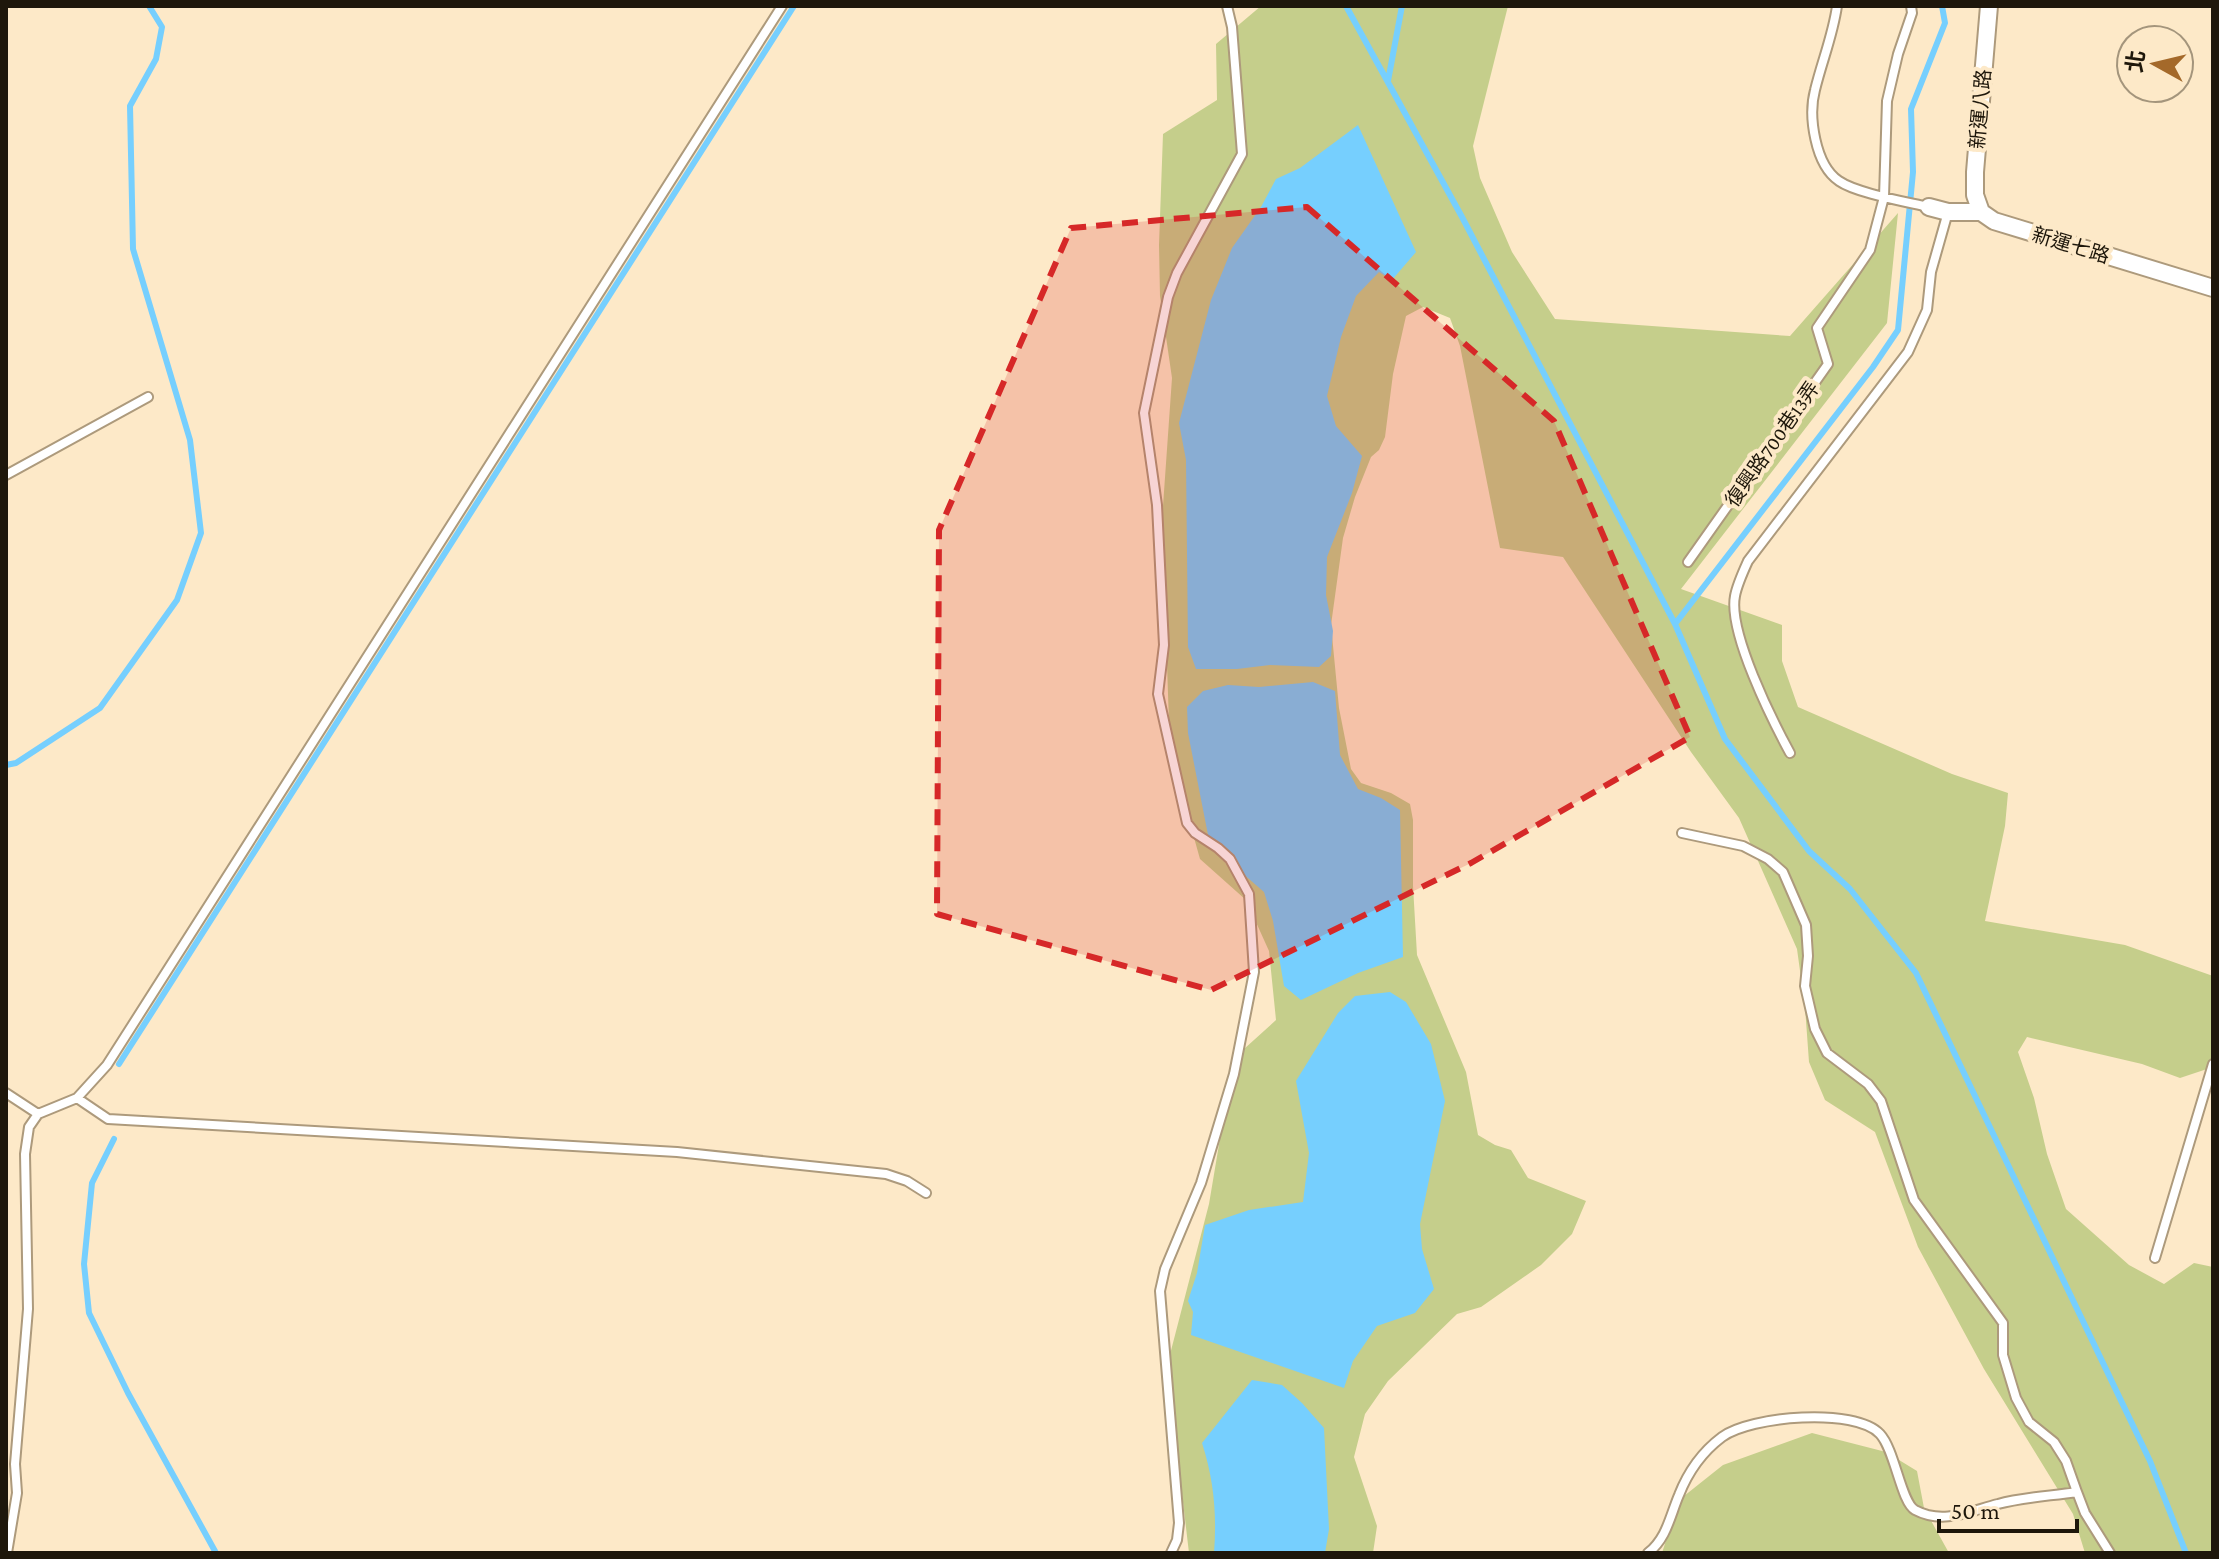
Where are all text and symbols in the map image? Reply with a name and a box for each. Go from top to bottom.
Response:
north arrow [2115,24,2195,104]
text: 北 [2122,49,2150,74]
street label: 新運八路 [1966,68,1994,150]
street label: 新運七路 [2030,223,2112,267]
street label: 復興路700巷13弄 [1721,377,1823,511]
scale bar [1939,1483,2077,1533]
text: 50 m [1951,1497,2000,1524]

